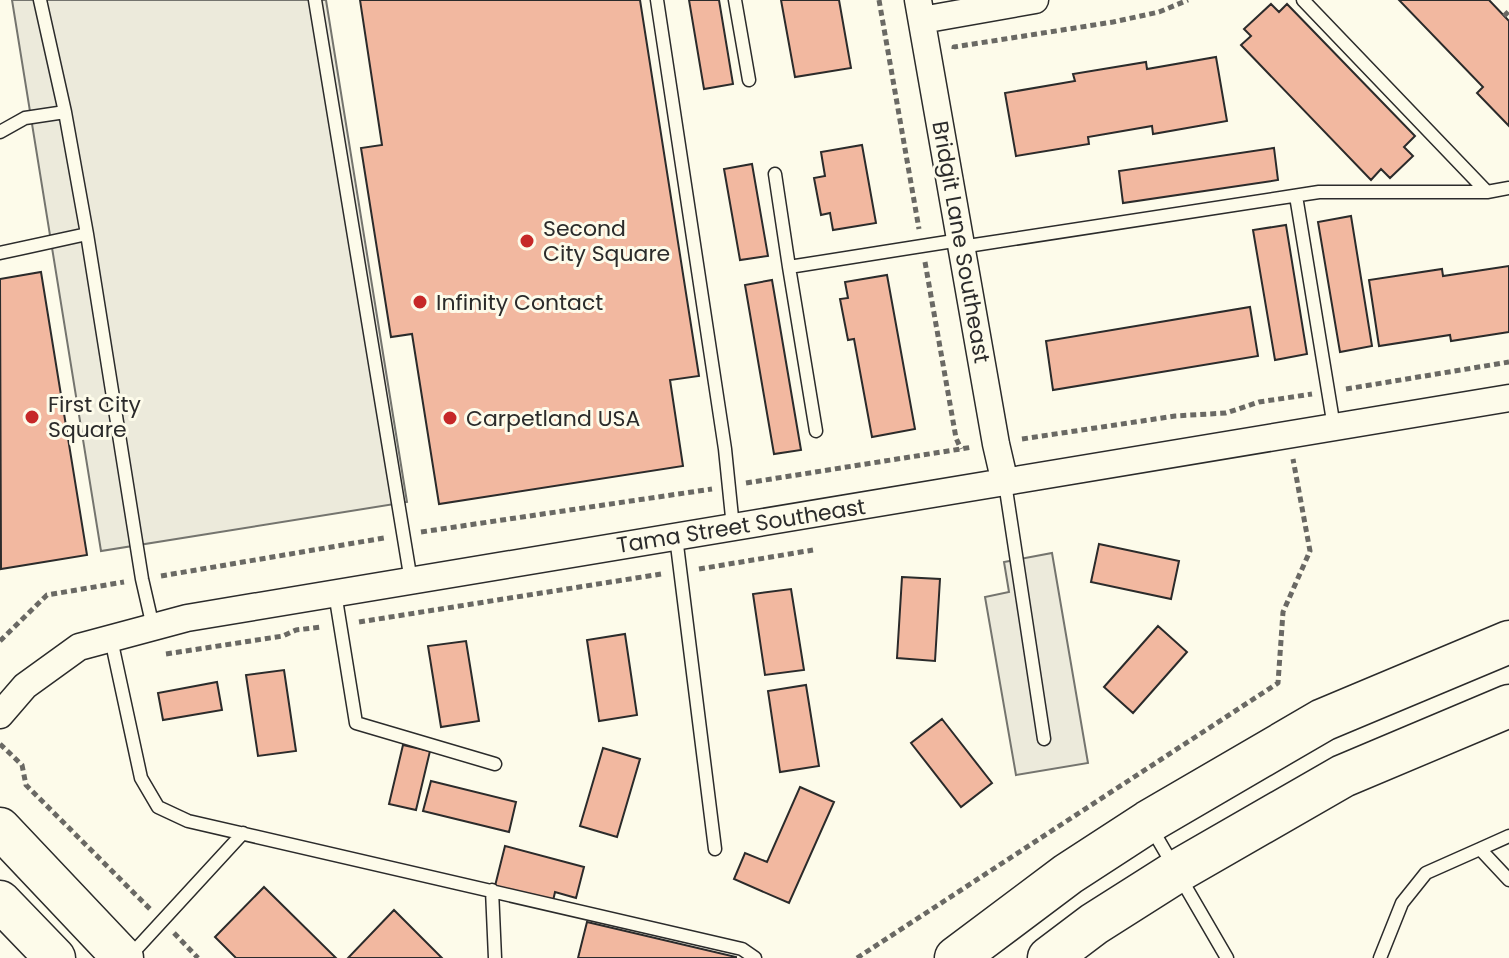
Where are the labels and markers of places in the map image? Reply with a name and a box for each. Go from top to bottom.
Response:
place label: Second City Square [543,213,670,269]
marker: Second City Square [518,232,536,250]
place label: Infinity Contact [436,287,603,318]
marker: Infinity Contact [411,293,429,311]
place label: First City Square [48,389,141,445]
place label: Carpetland USA [466,403,640,434]
marker: First City Square [23,408,41,426]
marker: Carpetland USA [441,409,459,427]

